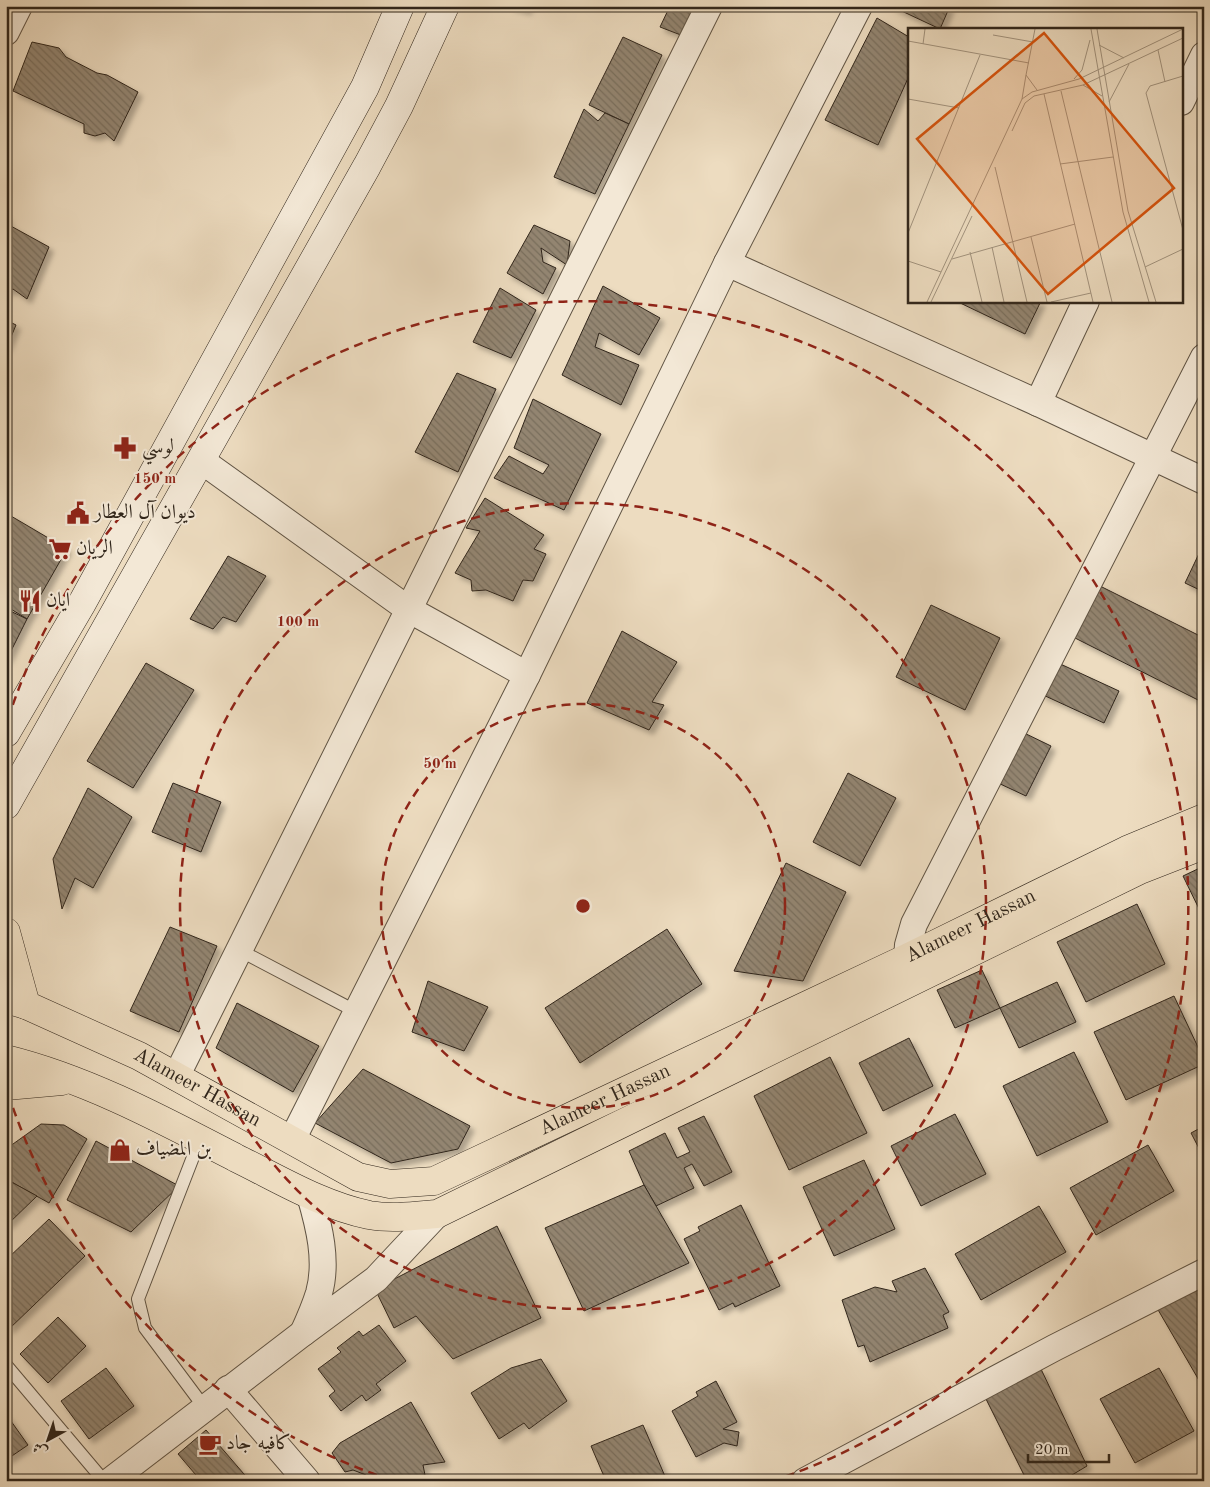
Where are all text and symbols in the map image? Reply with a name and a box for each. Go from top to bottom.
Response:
inset map [908,28,1182,302]
pharmacy icon: لوسي [112,435,138,461]
place label: لوسي [142,438,174,465]
text: 150 m [134,472,176,487]
place label: ديوان آل العطار [92,499,196,524]
public building icon: ديوان آل العطار [65,500,91,526]
supermarket icon: الريان [47,536,73,562]
place label: الريان [76,538,113,560]
restaurant icon: ايان [17,588,43,614]
place label: ايان [46,591,70,612]
text: 100 m [277,615,319,630]
text: 50 m [423,757,457,772]
street label: Alameer Hassan [903,886,1039,967]
centre of rings [574,897,592,915]
street label: Alameer Hassan [130,1045,264,1131]
street label: Alameer Hassan [536,1061,674,1140]
shop icon: بن المضياف [107,1137,133,1163]
place label: بن المضياف [136,1140,212,1160]
north arrow [22,1414,72,1464]
cafe icon: كافيه جاد [197,1431,223,1457]
scale bar [1028,1432,1109,1464]
place label: كافيه جاد [226,1433,291,1454]
text: ش [30,1439,50,1459]
text: 20 m [1035,1443,1069,1458]

